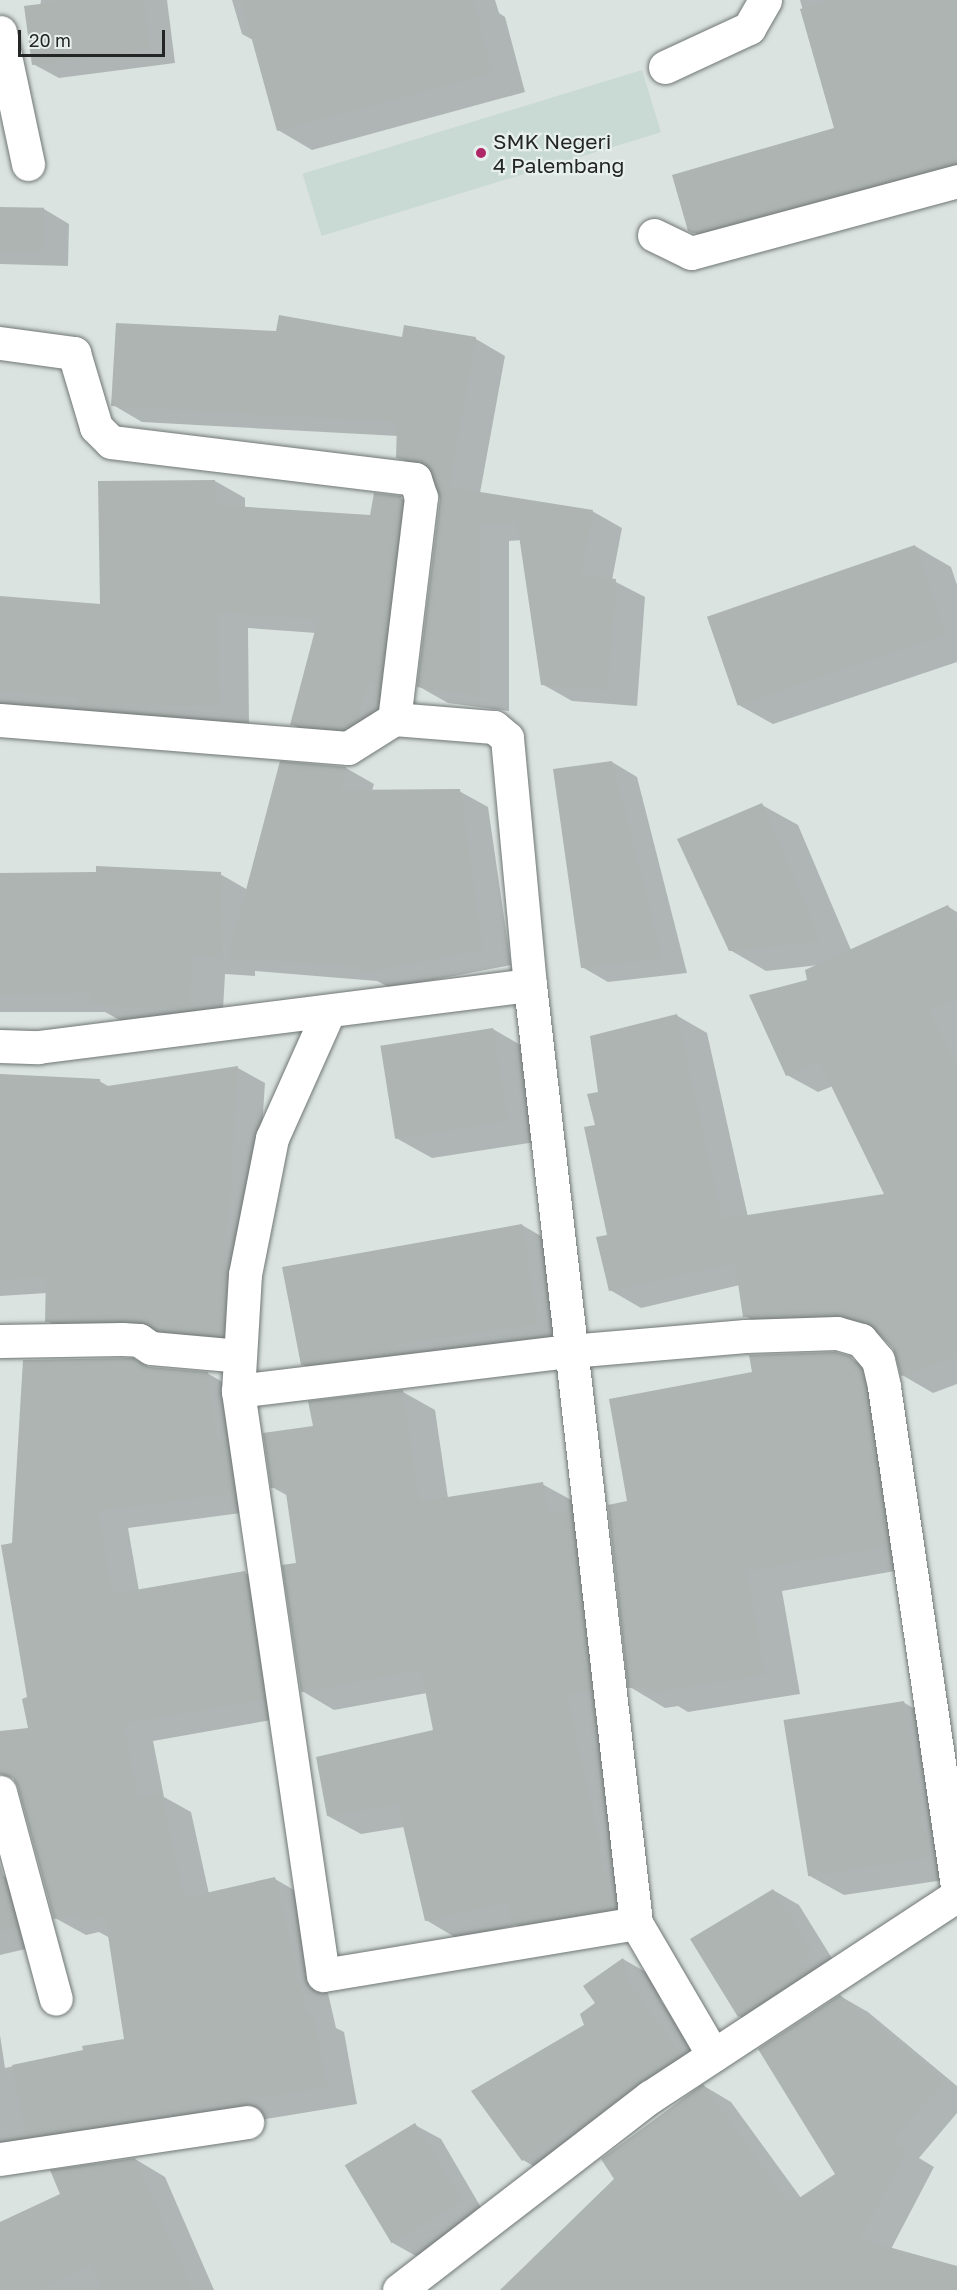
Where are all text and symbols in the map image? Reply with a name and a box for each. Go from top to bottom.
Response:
scale bar [21,18,168,56]
text: 20 m [29,29,71,51]
place label: SMK Negeri 4 Palembang [493,128,624,178]
marker: SMK Negeri 4 Palembang [474,146,488,160]

